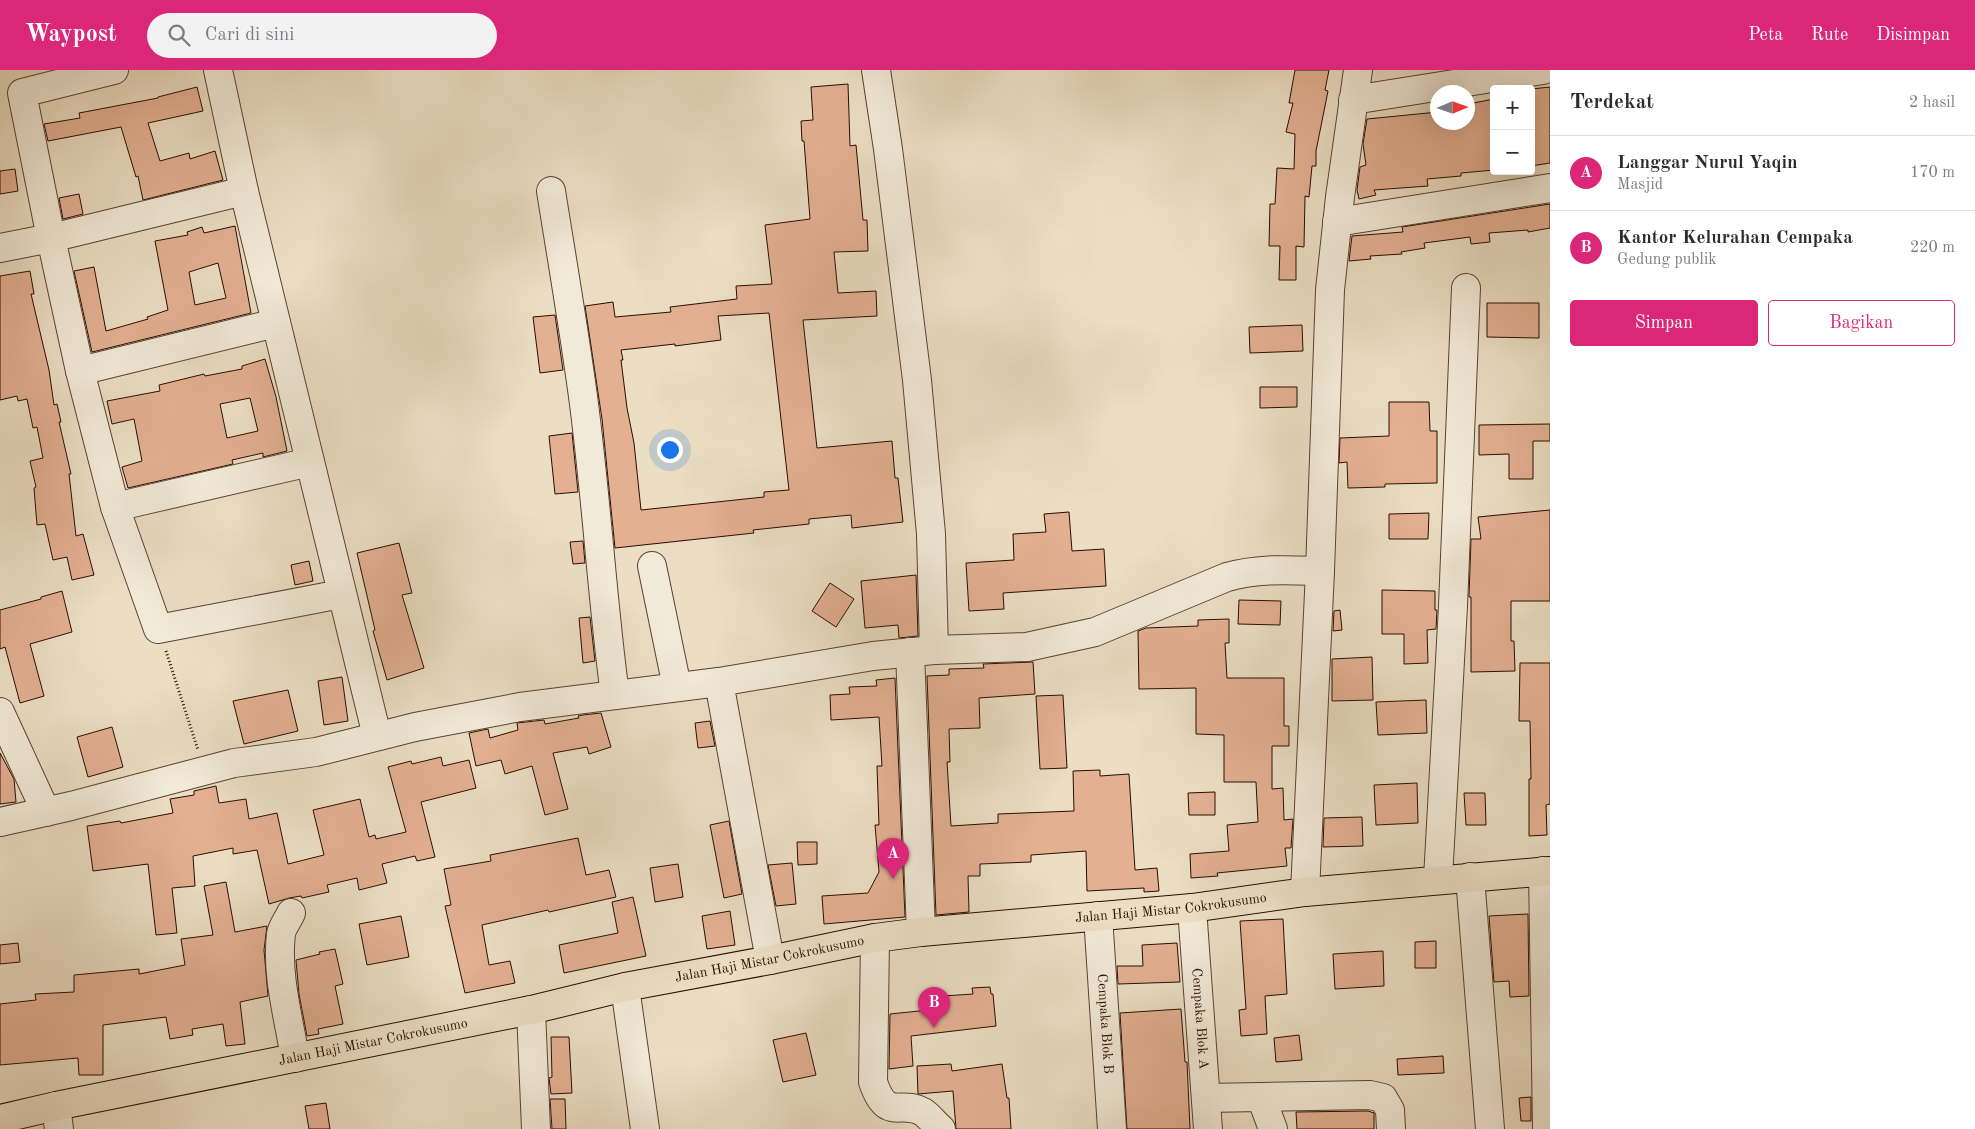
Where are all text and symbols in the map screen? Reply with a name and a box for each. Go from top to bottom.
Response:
search box [147,13,497,58]
icon: search [165,21,193,49]
text: Waypost [25,23,117,47]
text: Cari di sini [205,26,294,45]
text: Peta [1748,26,1783,44]
text: Rute [1811,26,1848,44]
text: Disimpan [1876,26,1950,44]
north arrow [1430,85,1475,130]
map controls [1490,85,1535,175]
button: + [1490,85,1535,130]
text: Terdekat [1570,92,1654,113]
text: 2 hasil [1909,95,1955,111]
button: − [1490,130,1535,175]
text: Langgar Nurul Yaqin [1617,154,1798,173]
text: A [1580,165,1592,181]
text: 170 m [1910,165,1955,181]
text: Masjid [1617,177,1663,193]
text: Kantor Kelurahan Cempaka [1617,229,1853,248]
text: B [1580,240,1592,256]
text: 220 m [1910,240,1955,256]
text: Gedung publik [1617,252,1717,268]
button: Simpan [1570,300,1758,346]
button: Bagikan [1768,300,1955,346]
your location [657,437,683,463]
pin: A [877,838,909,879]
street label: Jalan Haji Mistar Cokrokusumo [1074,891,1268,925]
street label: Jalan Haji Mistar Cokrokusumo [674,933,865,985]
street label: Cempaka Blok A [1189,968,1211,1070]
street label: Cempaka Blok B [1095,973,1115,1074]
pin: B [918,987,950,1028]
street label: Jalan Haji Mistar Cokrokusumo [277,1016,469,1068]

